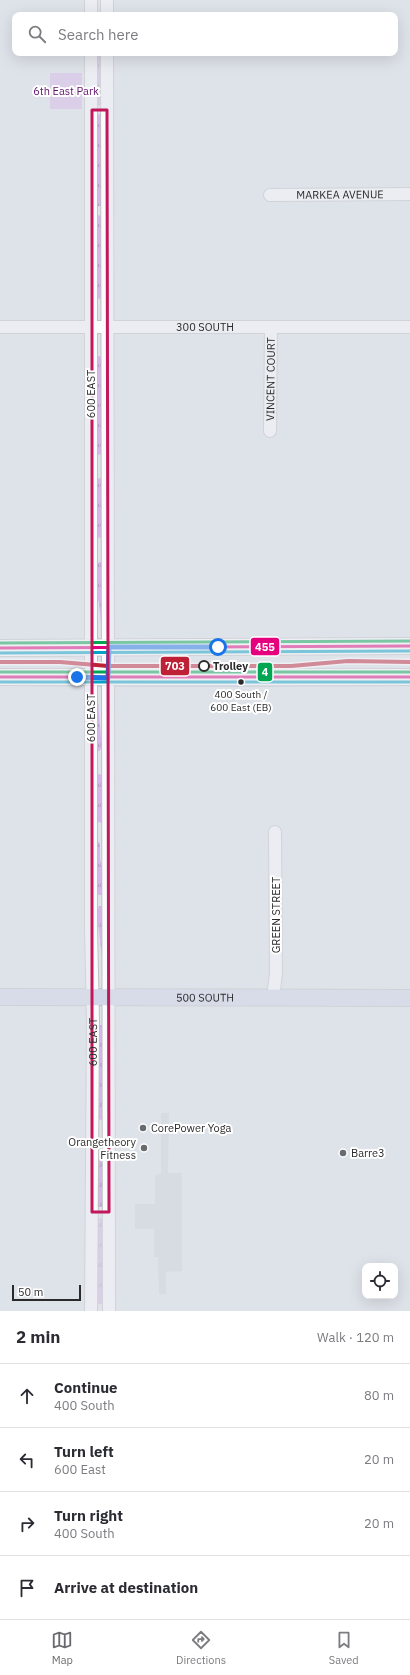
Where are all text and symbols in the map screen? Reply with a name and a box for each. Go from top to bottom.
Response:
search box [12,12,398,56]
icon: search [26,23,48,45]
text: Search here [58,25,138,44]
park label: 6th East Park [33,84,99,98]
street label: MARKEA AVENUE [296,187,384,202]
street label: 300 SOUTH [176,320,234,334]
street label: VINCENT COURT [263,336,278,421]
street label: 600 EAST [84,369,98,418]
line badge: 455 [250,637,280,656]
route start [209,638,227,656]
text: 455 [255,640,275,654]
line badge: 703 [160,656,190,676]
text: 703 [165,659,185,673]
place label: Trolley [213,659,248,673]
marker: Trolley [198,660,210,672]
line badge: 4 [257,662,273,682]
text: 4 [262,665,269,679]
route end [68,668,86,686]
marker: 400 South / 600 East (EB) [236,677,246,687]
place label: 400 South / 600 East (EB) [210,688,272,714]
street label: 600 EAST [84,693,98,742]
street label: GREEN STREET [269,876,283,953]
street label: 500 SOUTH [176,990,234,1005]
street label: 600 EAST [86,1017,100,1066]
place label: CorePower Yoga [151,1121,232,1135]
marker: CorePower Yoga [138,1123,148,1133]
place label: Orangetheory Fitness [68,1135,136,1162]
marker: Orangetheory Fitness [139,1143,149,1153]
place label: Barre3 [351,1146,385,1160]
marker: Barre3 [338,1148,348,1158]
map controls [362,1263,398,1299]
button: locate [362,1263,398,1299]
scale bar [12,1283,81,1302]
text: 50 m [18,1285,43,1299]
text: 2 min [16,1326,60,1348]
text: Walk · 120 m [317,1329,394,1346]
text: Continue [54,1378,118,1397]
icon: ahead [16,1385,38,1407]
text: 80 m [364,1387,394,1404]
text: 400 South [54,1397,115,1414]
text: Turn left [54,1442,114,1461]
icon: left [16,1449,38,1471]
text: 20 m [364,1451,394,1468]
text: 600 East [54,1461,106,1478]
text: Turn right [54,1506,123,1525]
icon: right [16,1513,38,1535]
text: 20 m [364,1515,394,1532]
text: 400 South [54,1525,115,1542]
icon: arrive [16,1577,38,1599]
text: Arrive at destination [54,1578,198,1597]
tab: Map [51,1629,73,1667]
tab: Directions [176,1629,226,1667]
tab: Saved [329,1629,359,1667]

